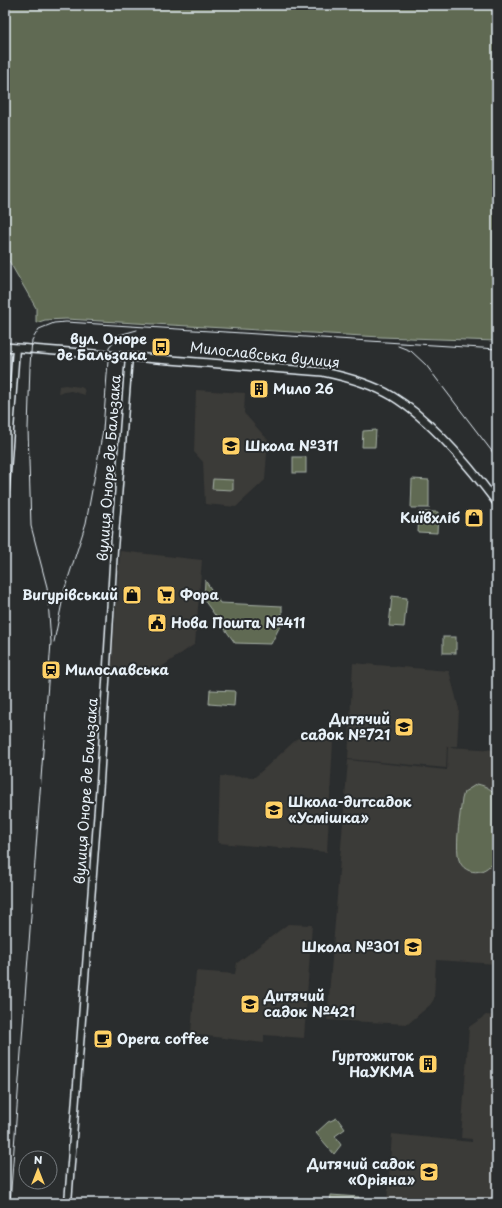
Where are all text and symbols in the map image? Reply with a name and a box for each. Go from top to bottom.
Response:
place label: вул. Оноре де Бальзака [57,328,147,365]
bus stop icon: вул. Оноре де Бальзака [150,336,172,358]
street label: Милославська вулиця [189,336,341,373]
street label: вулиця Оноре де Бальзака [92,374,125,562]
building icon: Мило 26 [248,378,270,400]
place label: Мило 26 [273,378,334,399]
school or university icon: Школа №311 [220,435,242,457]
place label: Школа №311 [245,435,338,456]
place label: Київхліб [400,507,460,528]
shop icon: Київхліб [463,507,485,529]
place label: Вигурівський [22,584,118,605]
shop icon: Вигурівський [121,584,143,606]
supermarket icon: Фора [155,584,177,606]
place label: Фора [180,584,220,605]
public building icon: Нова Пошта №411 [146,612,168,634]
place label: Нова Пошта №411 [171,612,305,633]
station icon: Милославська [40,659,62,681]
place label: Милославська [65,659,169,680]
street label: вулиця Оноре де Бальзака [69,697,102,885]
place label: Дитячий садок №721 [300,708,390,745]
school or university icon: Дитячий садок №721 [393,716,415,738]
place label: Школа-дитсадок «Усмішка» [288,791,411,828]
school or university icon: Школа-дитсадок «Усмішка» [263,799,285,821]
place label: Школа №301 [301,936,399,957]
school or university icon: Школа №301 [402,936,424,958]
place label: Дитячий садок №421 [263,985,355,1022]
school or university icon: Дитячий садок №421 [239,993,261,1015]
cafe icon: Opera coffee [92,1028,114,1050]
place label: Opera coffee [117,1028,209,1049]
place label: Гуртожиток НаУКМА [332,1045,414,1082]
building icon: Гуртожиток НаУКМА [417,1053,439,1075]
north arrow [18,1150,58,1190]
text: N [34,1151,43,1168]
place label: Дитячий садок «Оріяна» [306,1153,416,1190]
school or university icon: Дитячий садок «Оріяна» [418,1161,440,1183]

